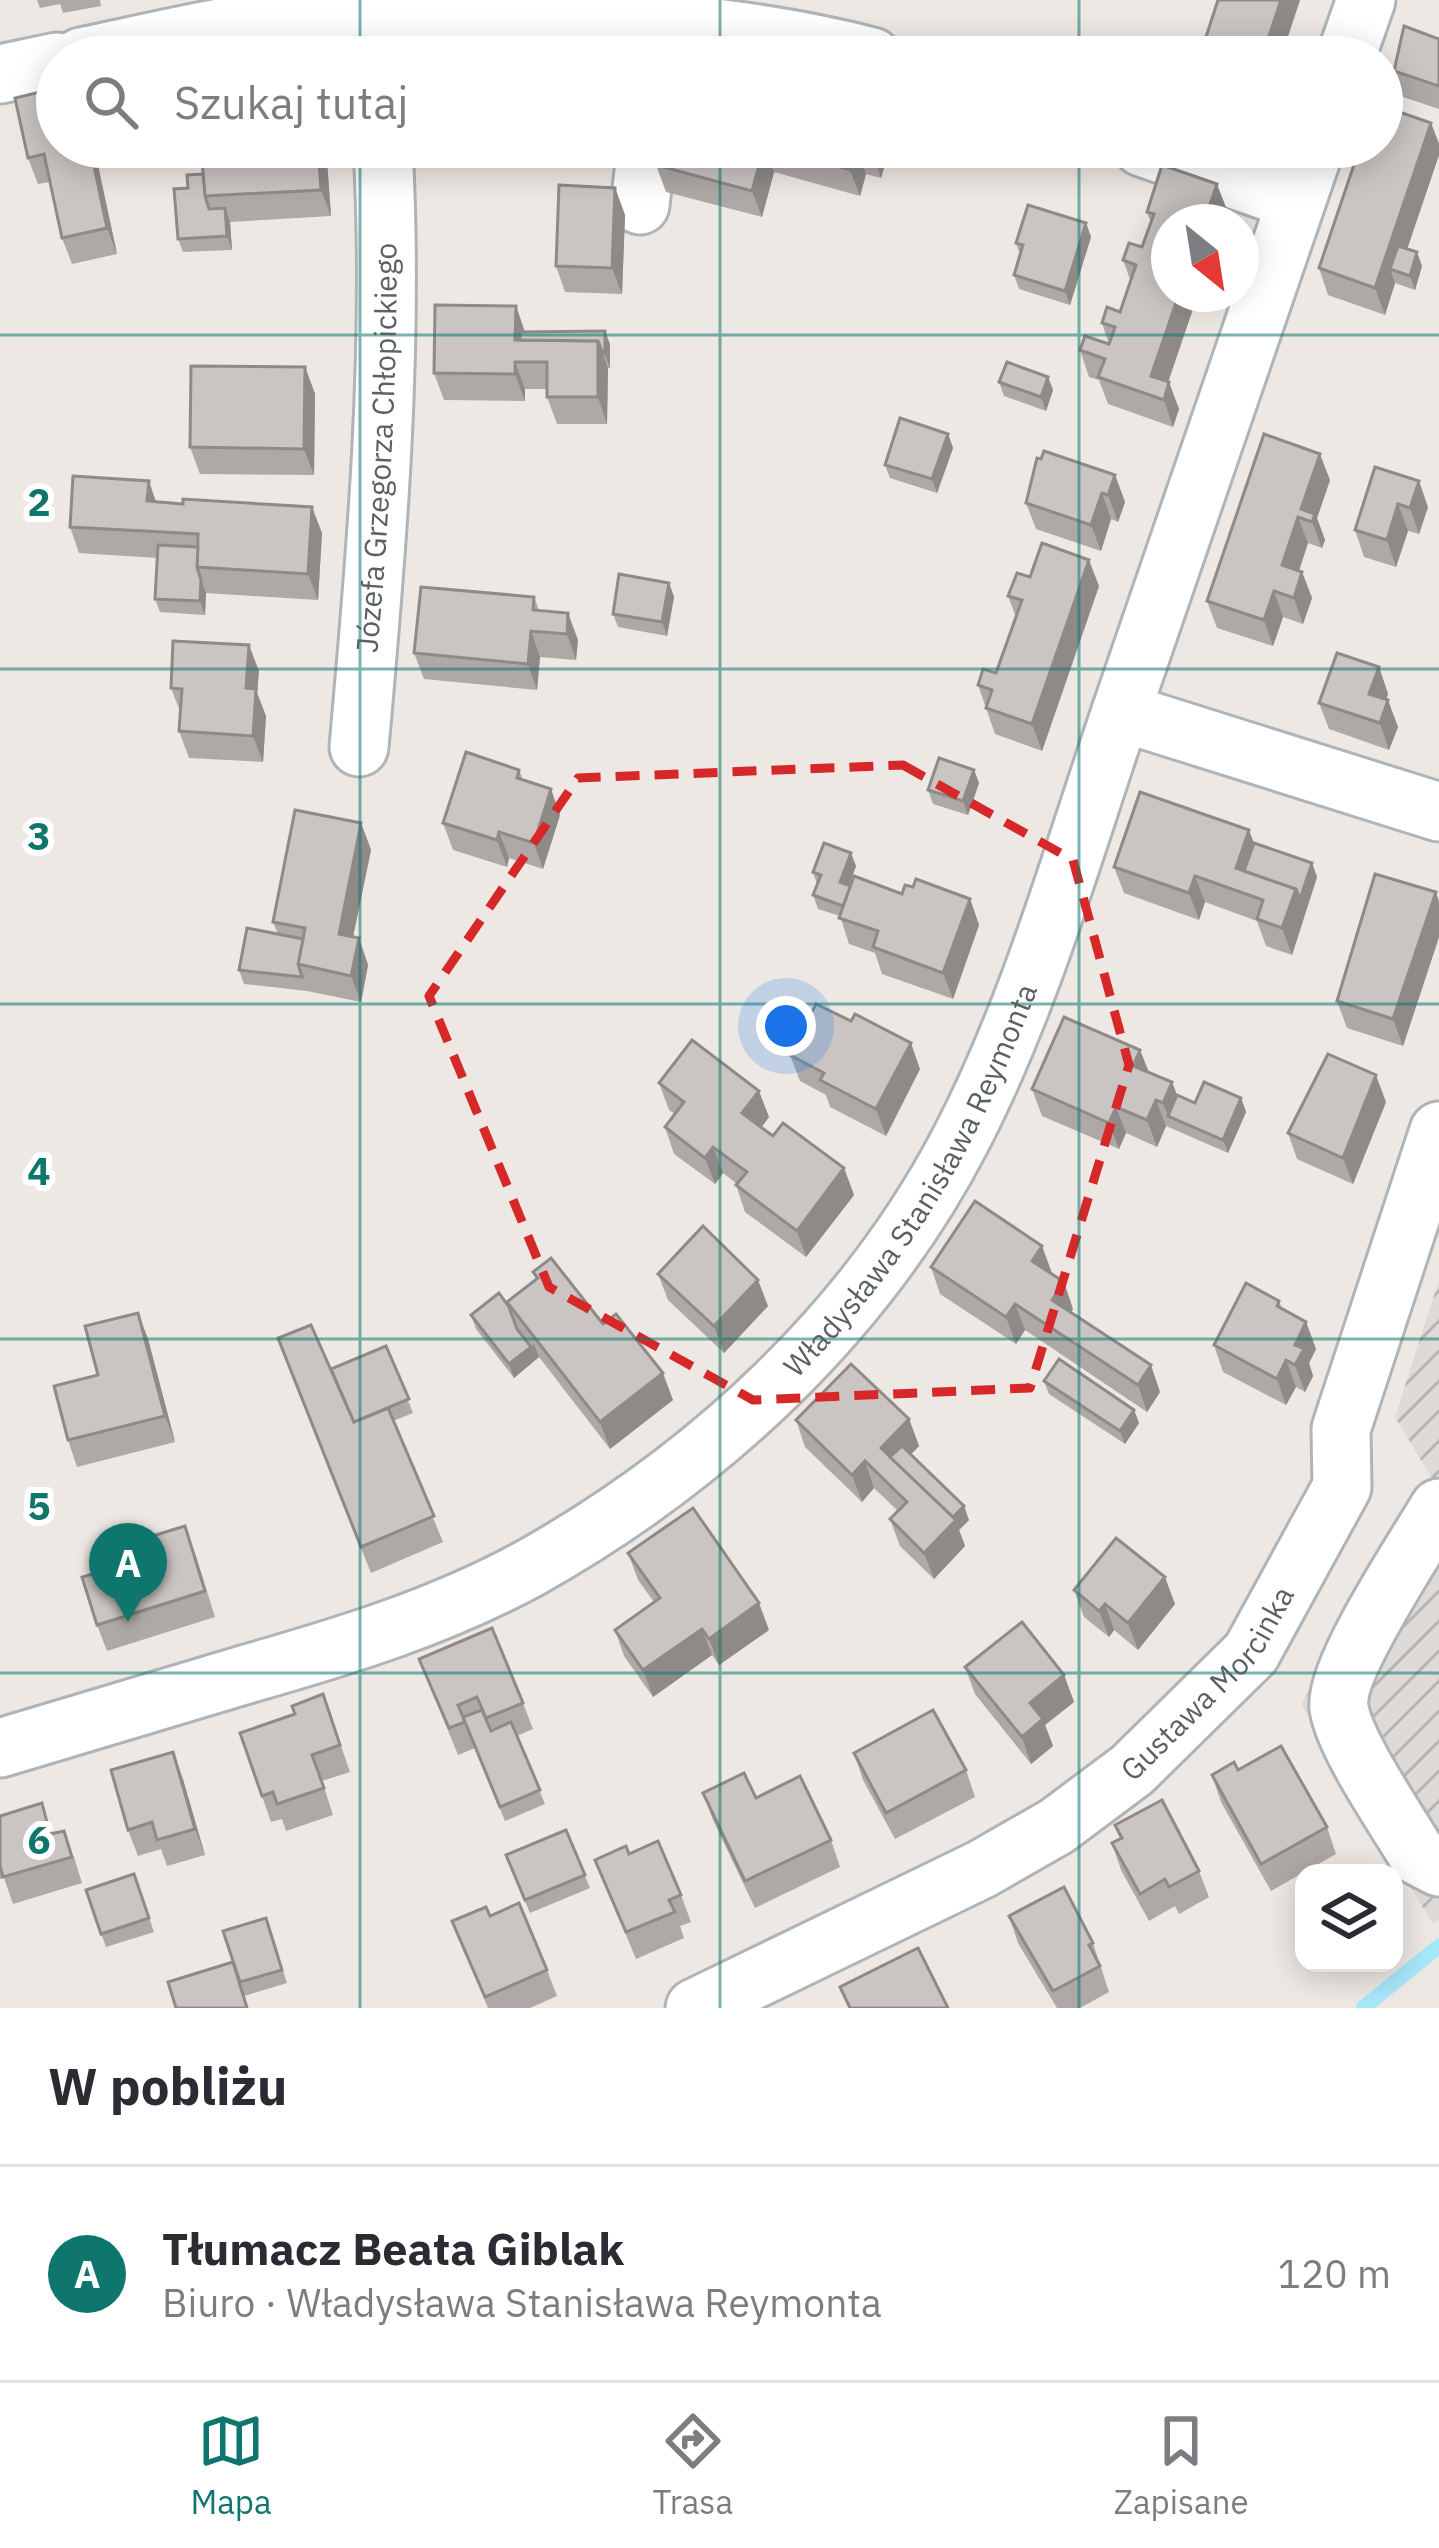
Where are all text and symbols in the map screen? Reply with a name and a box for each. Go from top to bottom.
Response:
search box [36,36,1403,168]
icon: search [78,69,144,135]
text: Szukaj tutaj [174,73,408,131]
north arrow [1151,204,1259,312]
street label: Józefa Grzegorza Chłopickiego [346,242,404,654]
text: 2 [27,476,51,527]
text: 3 [27,810,51,861]
street label: Władysława Stanisława Reymonta [774,978,1045,1384]
your location [756,996,816,1056]
text: 4 [27,1145,51,1196]
text: 5 [27,1480,51,1531]
pin: A [89,1523,167,1622]
street label: Gustawa Morcinka [1112,1579,1302,1788]
text: 6 [27,1814,51,1865]
map controls [1295,1864,1403,1972]
button: layers [1295,1864,1403,1972]
text: W pobliżu [48,2053,287,2119]
text: Tłumacz Beata Giblak [162,2219,624,2277]
text: A [74,2248,100,2299]
text: 120 m [1278,2248,1391,2299]
text: Biuro · Władysława Stanisława Reymonta [162,2277,882,2328]
tab: Mapa [190,2408,272,2523]
tab: Trasa [652,2408,733,2523]
tab: Zapisane [1114,2408,1249,2523]

